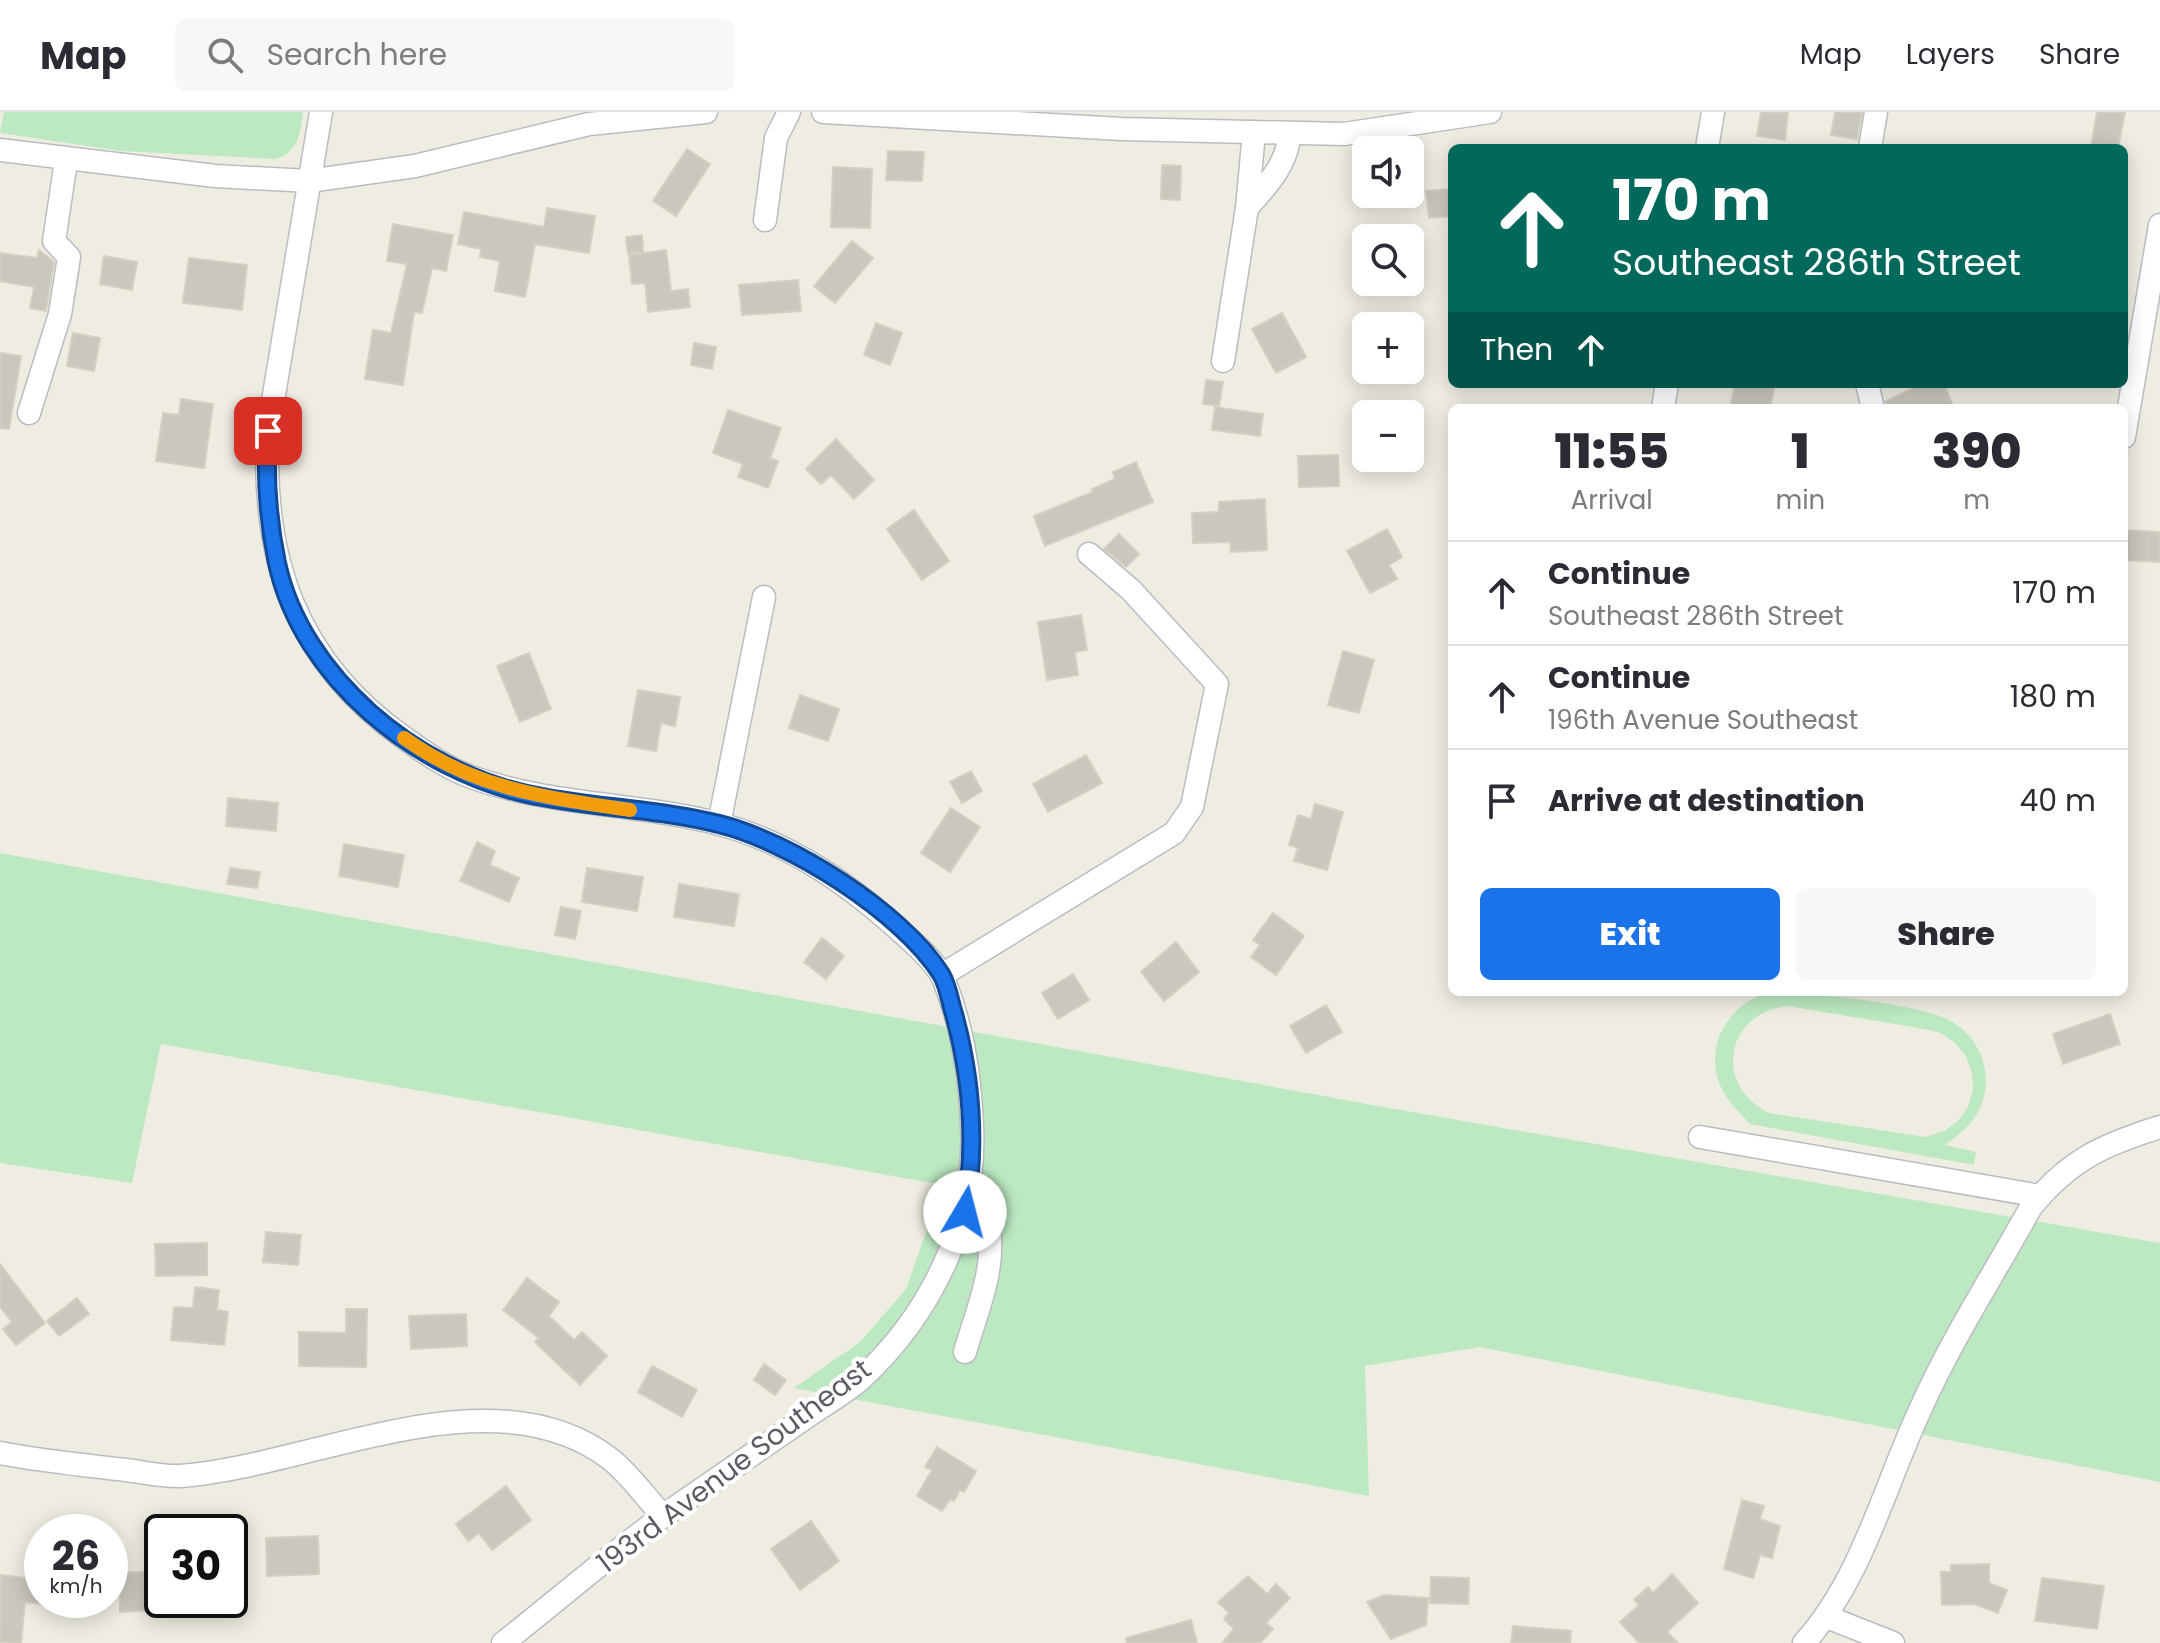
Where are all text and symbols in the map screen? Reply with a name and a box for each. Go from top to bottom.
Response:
search box [175,19,735,91]
text: Map [40,29,127,82]
icon: search [203,33,247,77]
text: Search here [267,33,447,76]
text: Map [1800,35,1862,74]
text: Layers [1906,35,1995,74]
text: Share [2039,35,2120,74]
map controls [1352,136,1424,472]
button: sound [1352,136,1424,208]
text: 170 m [1612,161,1771,240]
icon: ahead [1480,176,1584,280]
button: search [1352,224,1424,296]
text: Southeast 286th Street [1612,237,2021,288]
button: + [1352,312,1424,384]
text: Then [1480,328,1553,371]
icon: ahead [1569,328,1613,372]
pin [234,397,302,465]
button: − [1352,400,1424,472]
icon: arrive [246,409,290,453]
text: 11:55 [1554,418,1669,485]
text: 1 [1791,418,1810,485]
text: 390 [1932,418,2022,485]
text: Arrival [1571,482,1653,518]
text: min [1775,482,1825,518]
text: m [1963,482,1990,518]
text: Continue [1548,552,1690,595]
icon: ahead [1480,571,1524,615]
text: 170 m [2012,571,2096,614]
text: Southeast 286th Street [1548,598,1843,634]
text: Continue [1548,656,1690,699]
icon: ahead [1480,675,1524,719]
text: 180 m [2010,675,2096,718]
text: 196th Avenue Southeast [1548,702,1858,738]
icon: arrive [1480,779,1524,823]
text: Arrive at destination [1548,779,1865,822]
text: 40 m [2019,779,2096,822]
button: Exit [1480,888,1780,980]
button: Share [1796,888,2096,980]
position arrow [923,1170,1007,1254]
street label: 193rd Avenue Southeast [589,1350,879,1582]
speed limit sign: 30 [144,1514,248,1618]
text: 26 [52,1528,100,1584]
text: km/h [49,1572,103,1600]

